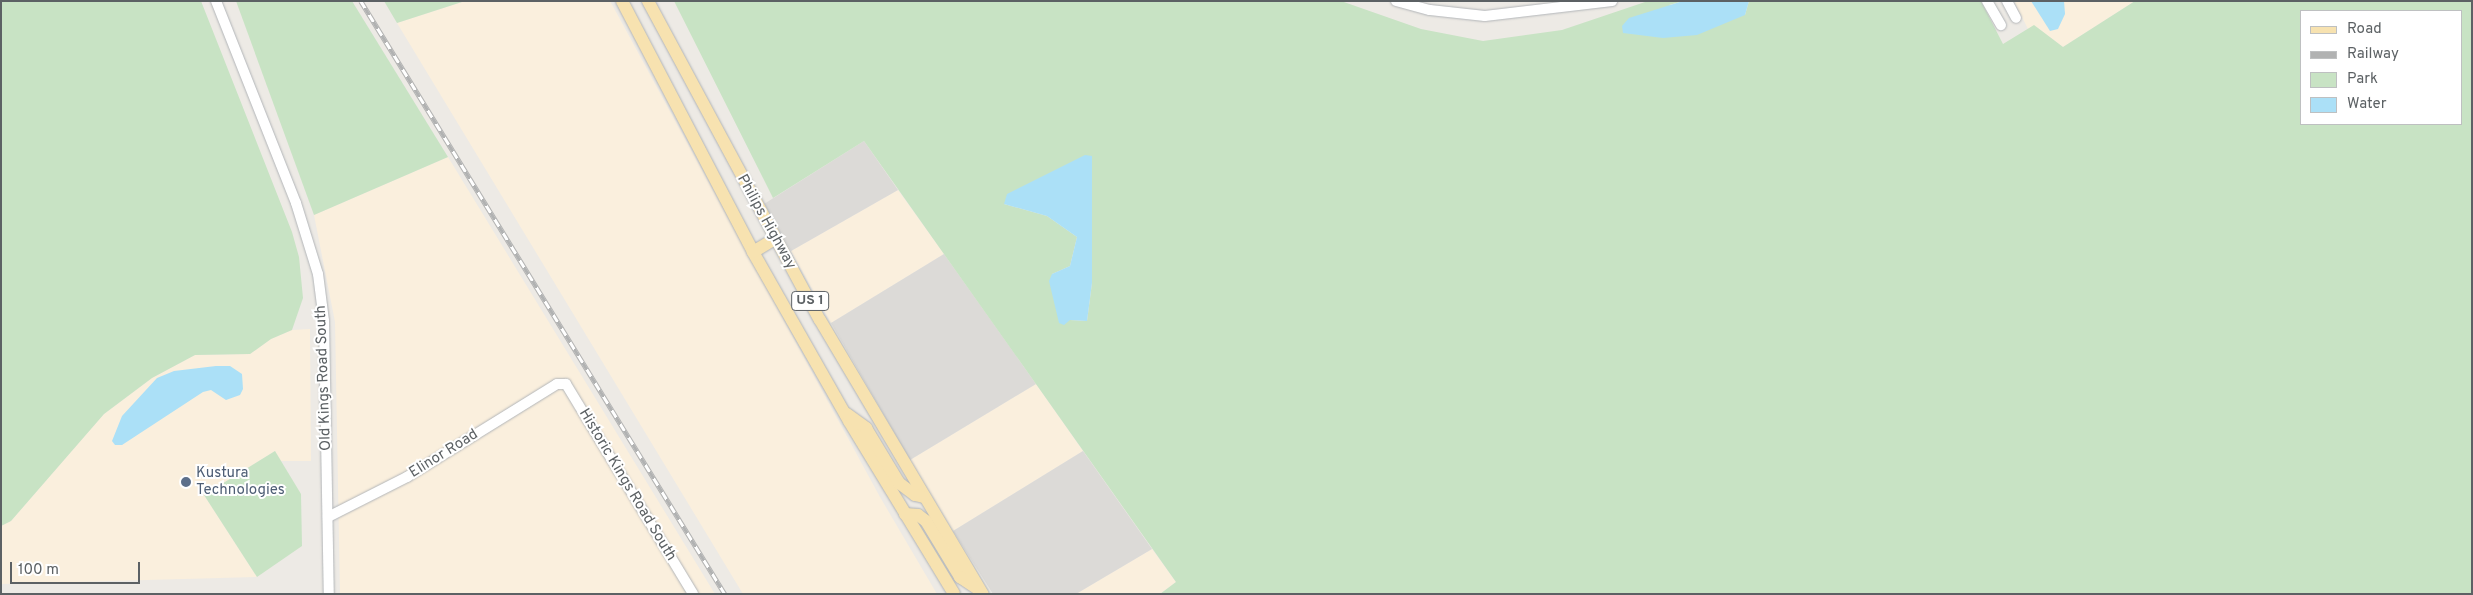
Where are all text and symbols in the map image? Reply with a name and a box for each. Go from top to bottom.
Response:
legend [2300,10,2463,125]
text: Road [2347,20,2382,39]
text: Railway [2347,45,2399,64]
text: Park [2347,70,2378,89]
text: Water [2347,95,2386,114]
street label: Philips Highway [732,171,800,273]
road number: US 1 [790,290,830,312]
street label: Old Kings Road South [312,305,336,451]
street label: Historic Kings Road South [574,406,680,564]
street label: Elinor Road [406,426,482,482]
place label: Kustura Technologies [196,464,285,499]
marker: Kustura Technologies [180,476,192,488]
scale bar [12,552,142,584]
text: 100 m [18,561,59,580]

